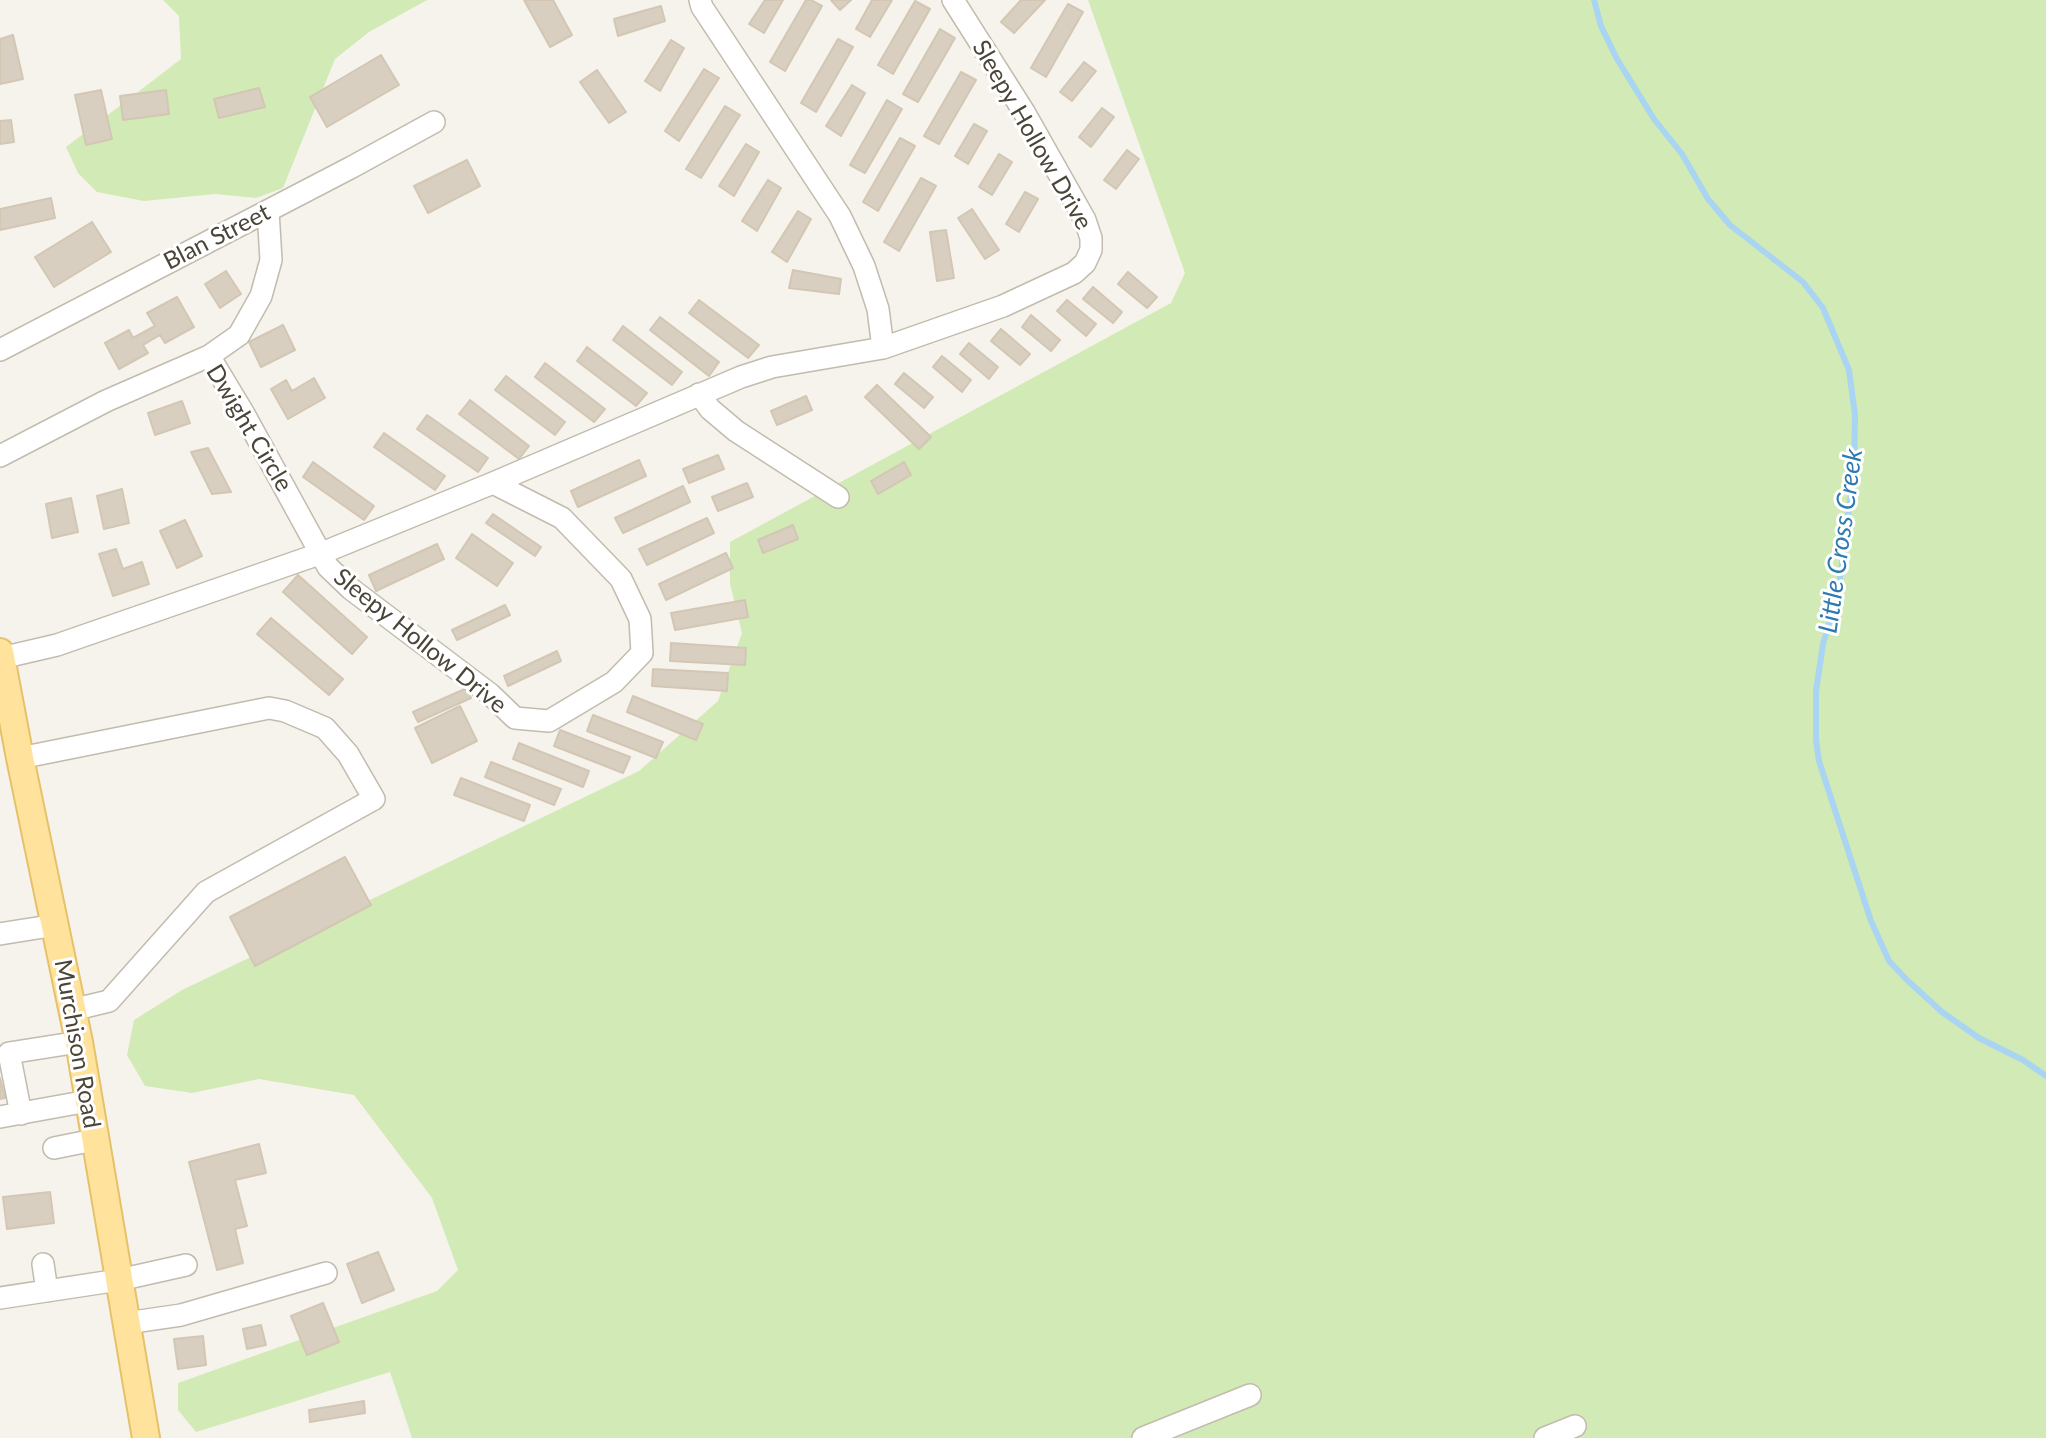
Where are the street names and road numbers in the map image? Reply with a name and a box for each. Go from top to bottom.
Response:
street label: Sleepy Hollow Drive [966,35,1098,235]
street label: Blan Street [159,198,275,276]
street label: Dwight Circle [200,359,298,497]
street label: Sleepy Hollow Drive [328,562,512,720]
street label: Murchison Road [48,957,106,1131]

